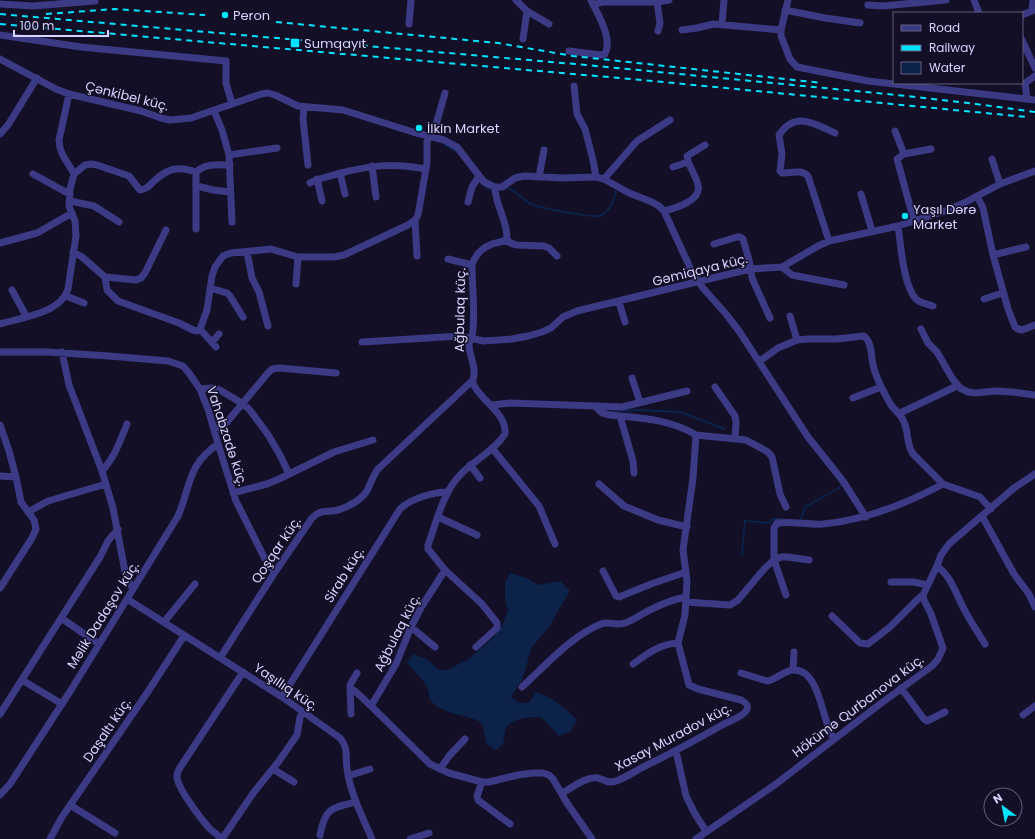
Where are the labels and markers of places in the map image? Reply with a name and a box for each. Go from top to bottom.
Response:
place label: Peron [233,6,270,25]
marker: Peron [220,10,230,20]
place label: Sumqayıt [304,34,366,53]
marker: Sumqayıt [289,37,301,49]
place label: İlkin Market [427,119,500,138]
marker: İlkin Market [414,123,424,133]
place label: Yaşıl Dərə Market [913,200,976,234]
marker: Yaşıl Dərə Market [900,211,910,221]

